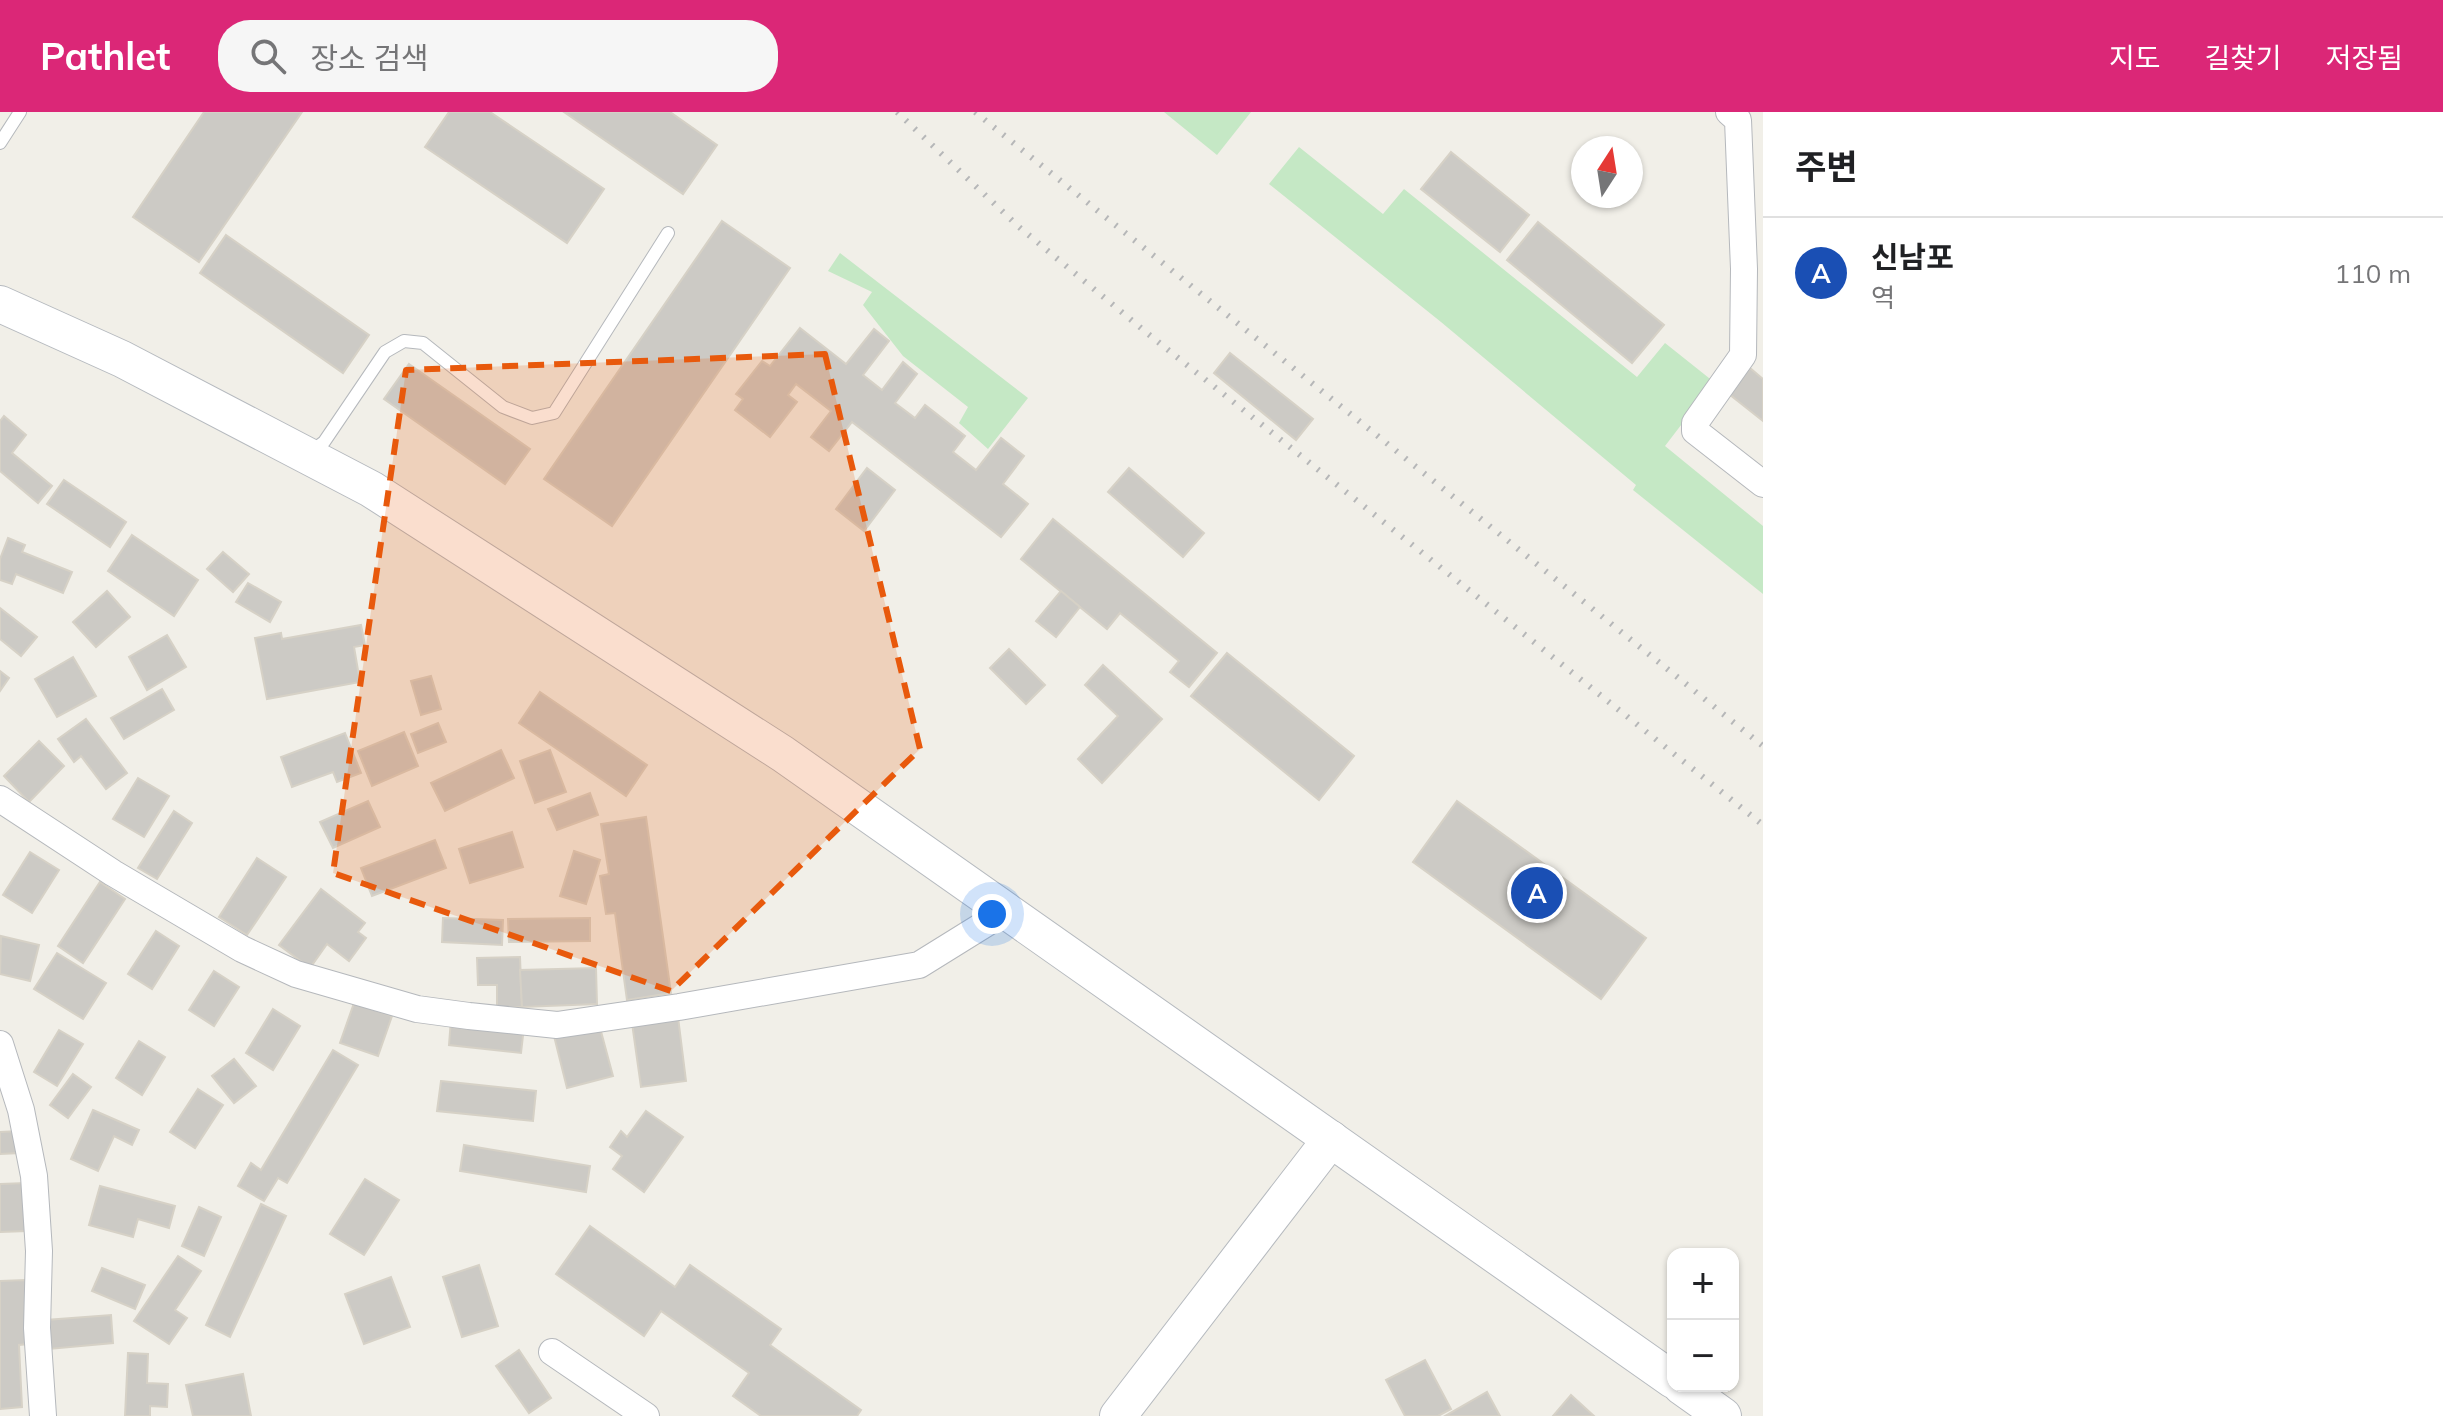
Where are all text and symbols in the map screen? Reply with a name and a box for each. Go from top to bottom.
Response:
search box [218,20,778,92]
text: Pathlet [40,32,170,80]
icon: search [246,34,290,78]
text: 장소 검색 [310,39,429,77]
text: 지도 [2109,40,2160,75]
text: 길찾기 [2204,40,2282,75]
text: 저장됨 [2326,40,2403,75]
north arrow [1571,136,1643,208]
text: 주변 [1795,145,1858,188]
text: 신남포 [1871,238,1954,276]
text: A [1811,257,1831,290]
text: 110 m [2335,257,2411,290]
text: 역 [1871,281,1895,314]
pin: A [1511,863,1563,923]
your location [972,894,1012,934]
map controls [1667,1248,1739,1392]
button: + [1667,1248,1739,1320]
button: − [1667,1320,1739,1392]

